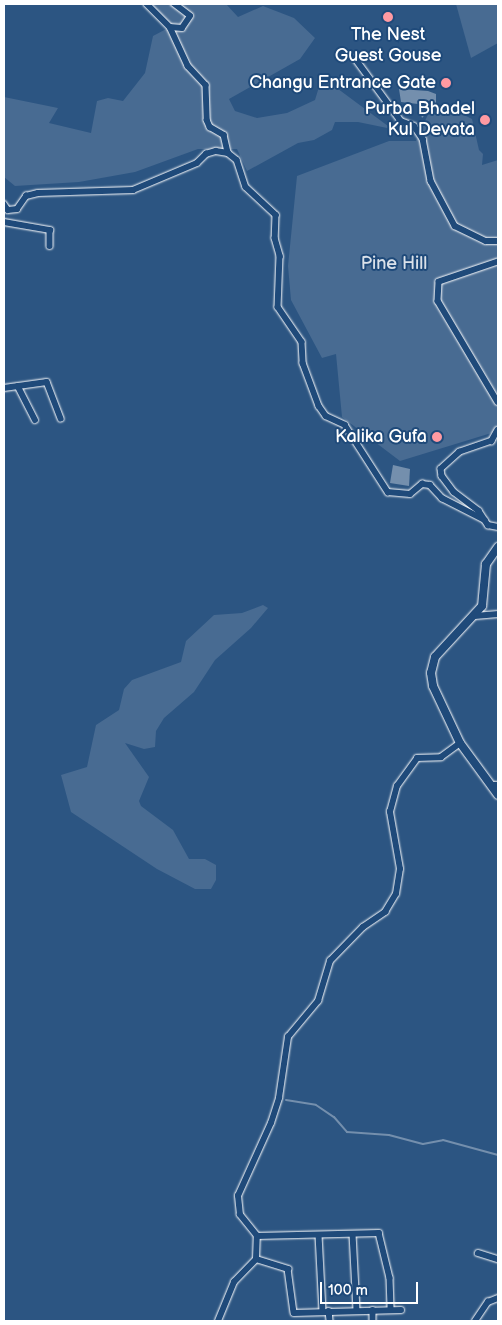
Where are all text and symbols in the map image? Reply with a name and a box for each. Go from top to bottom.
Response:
marker: The Nest Guest Gouse [382,11,394,23]
place label: The Nest Guest Gouse [335,25,441,68]
place label: Changu Entrance Gate [249,72,436,94]
marker: Changu Entrance Gate [440,77,452,89]
place label: Purba Bhadel Kul Devata [364,99,475,142]
marker: Purba Bhadel Kul Devata [479,114,491,126]
park label: Pine Hill [361,253,427,275]
place label: Kalika Gufa [335,426,427,448]
marker: Kalika Gufa [431,431,443,443]
scale bar [322,1272,420,1304]
text: 100 m [328,1281,368,1300]

